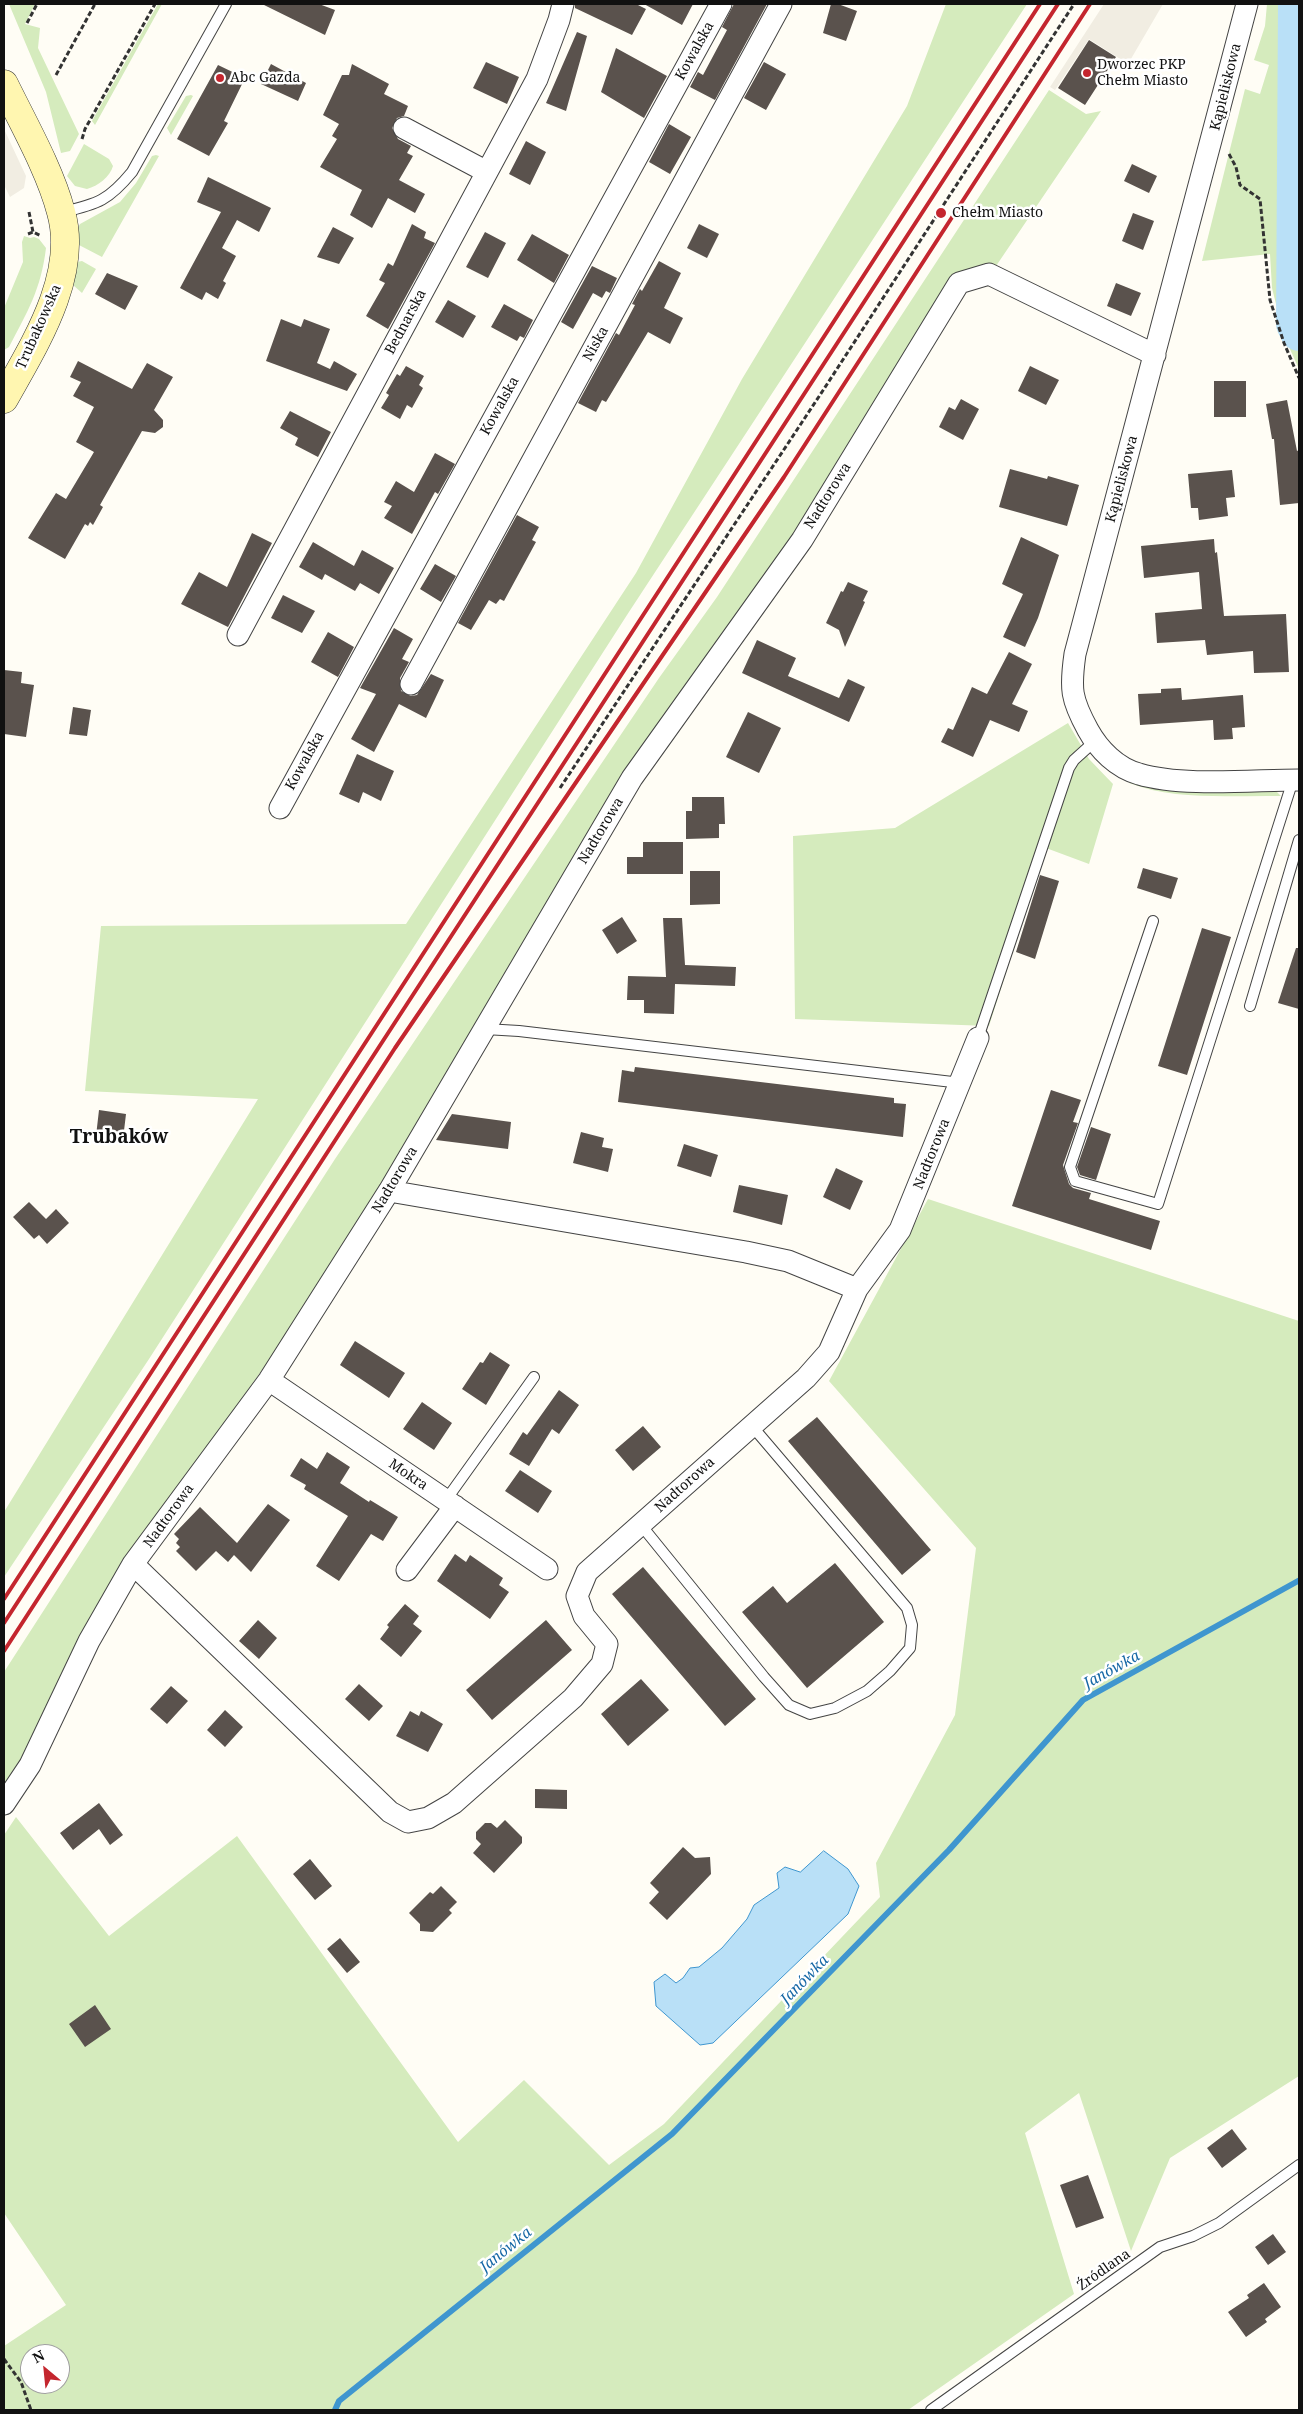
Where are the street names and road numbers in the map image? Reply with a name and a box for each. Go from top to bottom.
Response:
street label: Kowalska [672,19,718,83]
street label: Kąpieliskowa [1207,42,1245,132]
street label: Trubakowska [13,282,65,372]
street label: Bednarska [382,287,430,357]
street label: Niska [580,324,612,364]
street label: Kowalska [477,374,523,438]
street label: Kąpieliskowa [1102,434,1142,524]
street label: Nadtorowa [801,460,855,532]
street label: Kowalska [282,729,328,793]
street label: Nadtorowa [575,795,627,867]
street label: Nadtorowa [910,1116,954,1192]
street label: Nadtorowa [369,1144,421,1216]
street label: Nadtorowa [652,1454,718,1516]
street label: Mokra [385,1456,431,1494]
street label: Nadtorowa [140,1481,198,1551]
street label: Źródlana [1074,2246,1134,2294]

